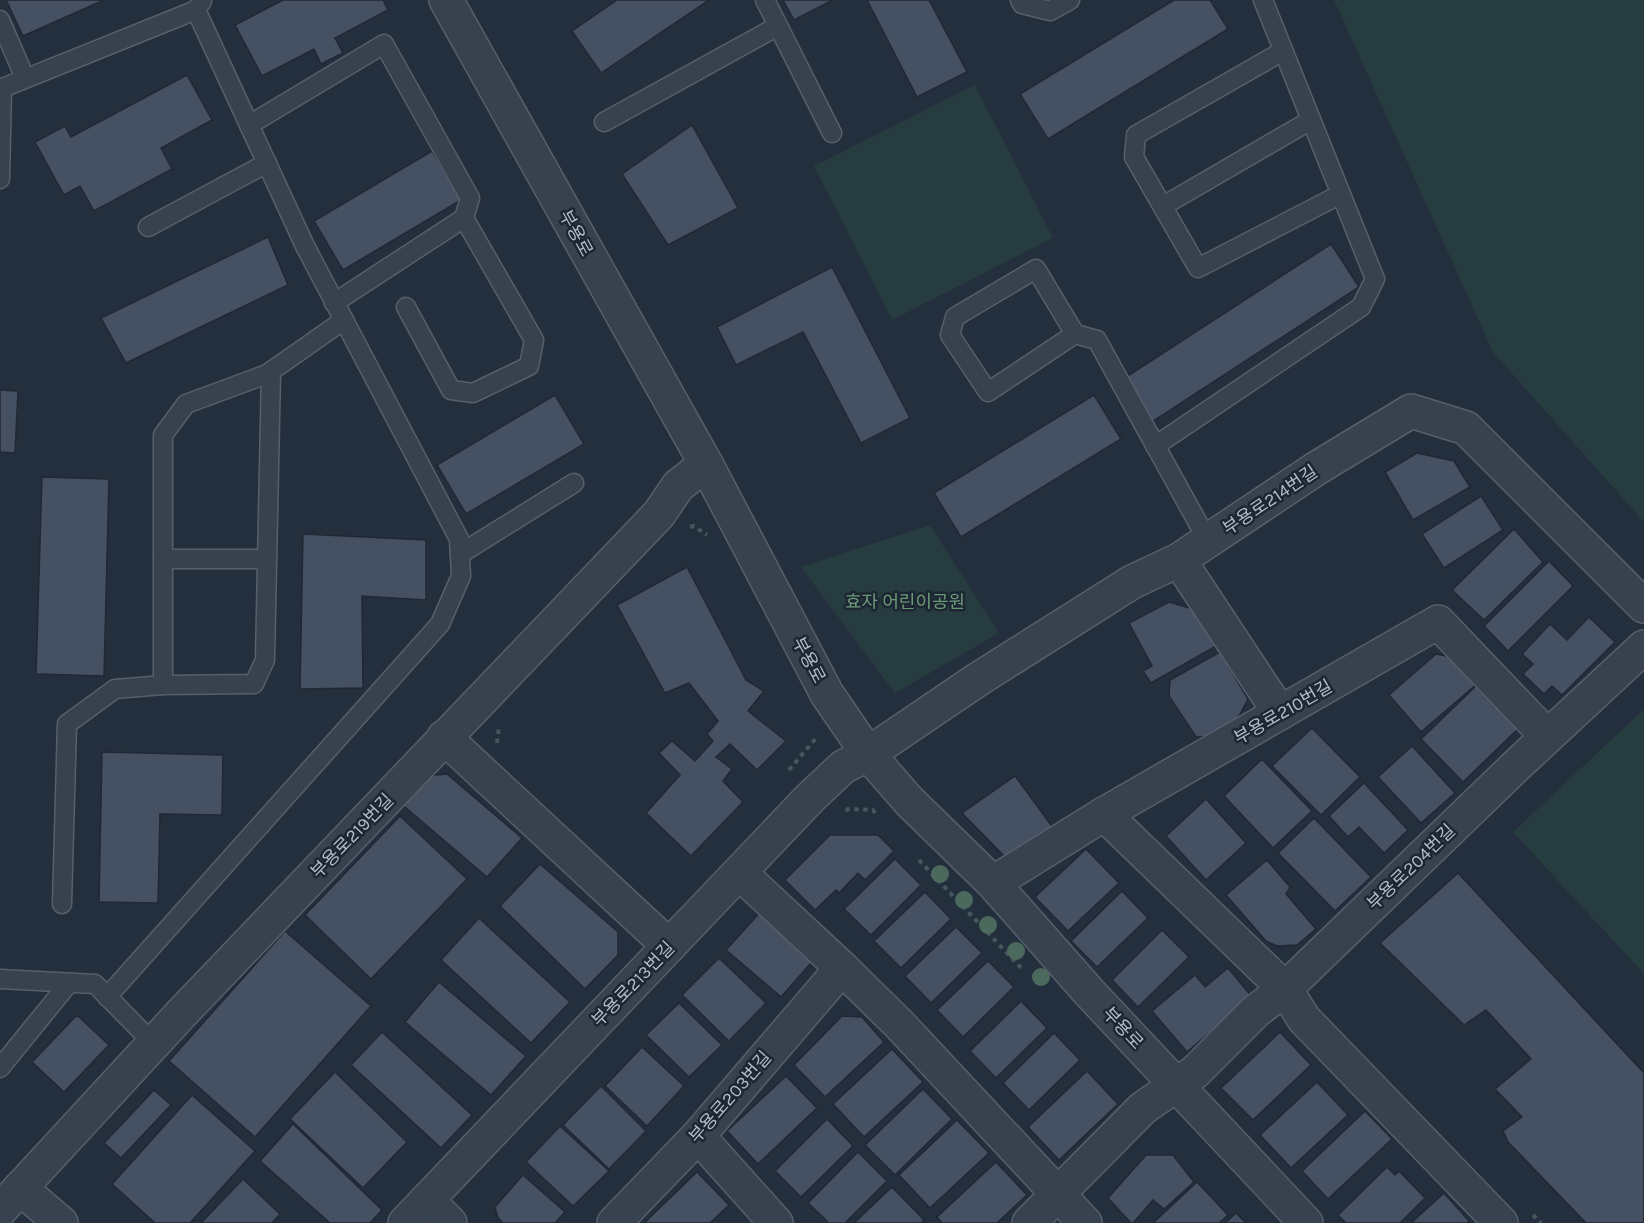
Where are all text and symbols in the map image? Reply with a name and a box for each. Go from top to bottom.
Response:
street label: 부용로 [554,206,598,260]
street label: 부용로214번길 [1219,460,1321,540]
park label: 효자 어린이공원 [845,591,965,613]
street label: 부용로 [788,633,830,687]
street label: 부용로210번길 [1230,675,1336,749]
street label: 부용로219번길 [306,789,398,883]
street label: 부용로204번길 [1362,820,1460,914]
street label: 부용로213번길 [587,937,679,1031]
street label: 부용로 [1098,1002,1148,1054]
street label: 부용로203번길 [684,1047,776,1147]

